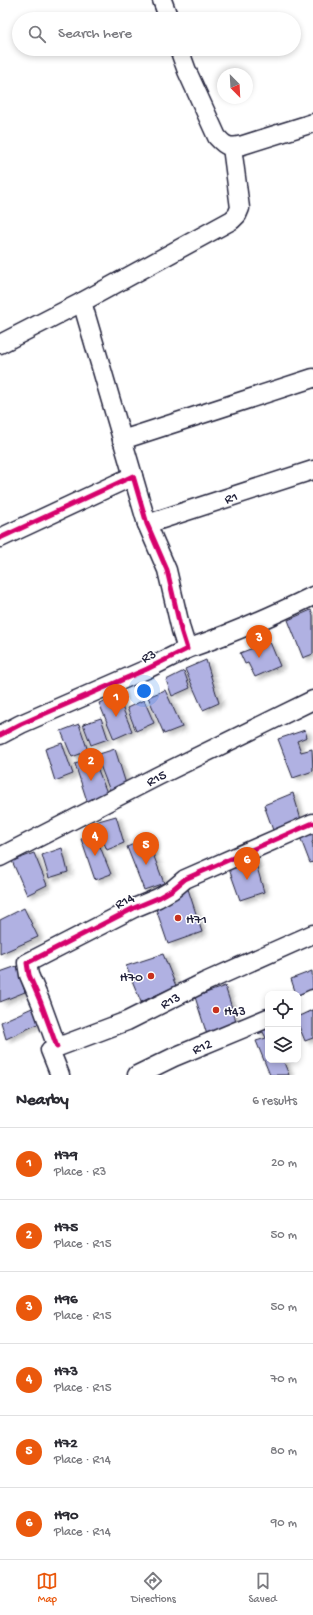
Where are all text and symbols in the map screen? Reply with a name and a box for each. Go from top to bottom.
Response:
search box [12,12,301,56]
icon: search [26,23,48,45]
text: Search here [58,25,132,43]
north arrow [217,68,253,104]
street label: R1 [223,489,240,509]
pin: 3 [246,625,272,658]
street label: R3 [139,646,160,668]
your location [134,681,154,701]
pin: 1 [103,684,129,717]
pin: 2 [78,748,104,781]
street label: R15 [144,767,170,792]
pin: 4 [82,823,108,856]
pin: 5 [133,832,159,865]
pin: 6 [234,847,260,880]
street label: R14 [113,890,138,914]
place label: H71 [186,912,207,929]
marker: H71 [173,913,183,923]
place label: H70 [120,970,143,987]
marker: H70 [146,971,156,981]
street label: R13 [158,990,184,1014]
map controls [265,991,301,1063]
button: locate [265,991,301,1027]
place label: H43 [224,1004,246,1021]
marker: H43 [211,1005,221,1015]
button: layers [265,1027,301,1063]
street label: R12 [190,1036,215,1060]
text: Nearby [16,1091,69,1111]
text: 6 results [252,1094,297,1109]
text: H79 [54,1147,78,1165]
text: 1 [26,1156,32,1171]
text: 20 m [271,1156,297,1171]
text: Place · R3 [54,1165,106,1180]
text: H75 [54,1219,78,1237]
text: 2 [26,1228,32,1243]
text: 50 m [270,1228,297,1243]
text: Place · R15 [54,1237,112,1252]
text: H96 [54,1291,78,1309]
text: 3 [26,1300,32,1315]
text: 50 m [270,1300,297,1315]
text: Place · R15 [54,1309,112,1324]
text: H73 [54,1363,78,1381]
text: 4 [26,1372,32,1387]
text: 70 m [271,1372,297,1387]
text: Place · R15 [54,1381,112,1396]
text: H72 [54,1435,78,1453]
text: 5 [26,1444,32,1459]
text: 80 m [270,1444,297,1459]
text: Place · R14 [54,1453,111,1468]
text: H90 [54,1507,79,1525]
text: 6 [26,1516,32,1531]
text: 90 m [271,1516,297,1531]
text: Place · R14 [54,1525,111,1540]
tab: Map [36,1570,58,1606]
tab: Directions [131,1570,176,1606]
tab: Saved [248,1570,277,1606]

